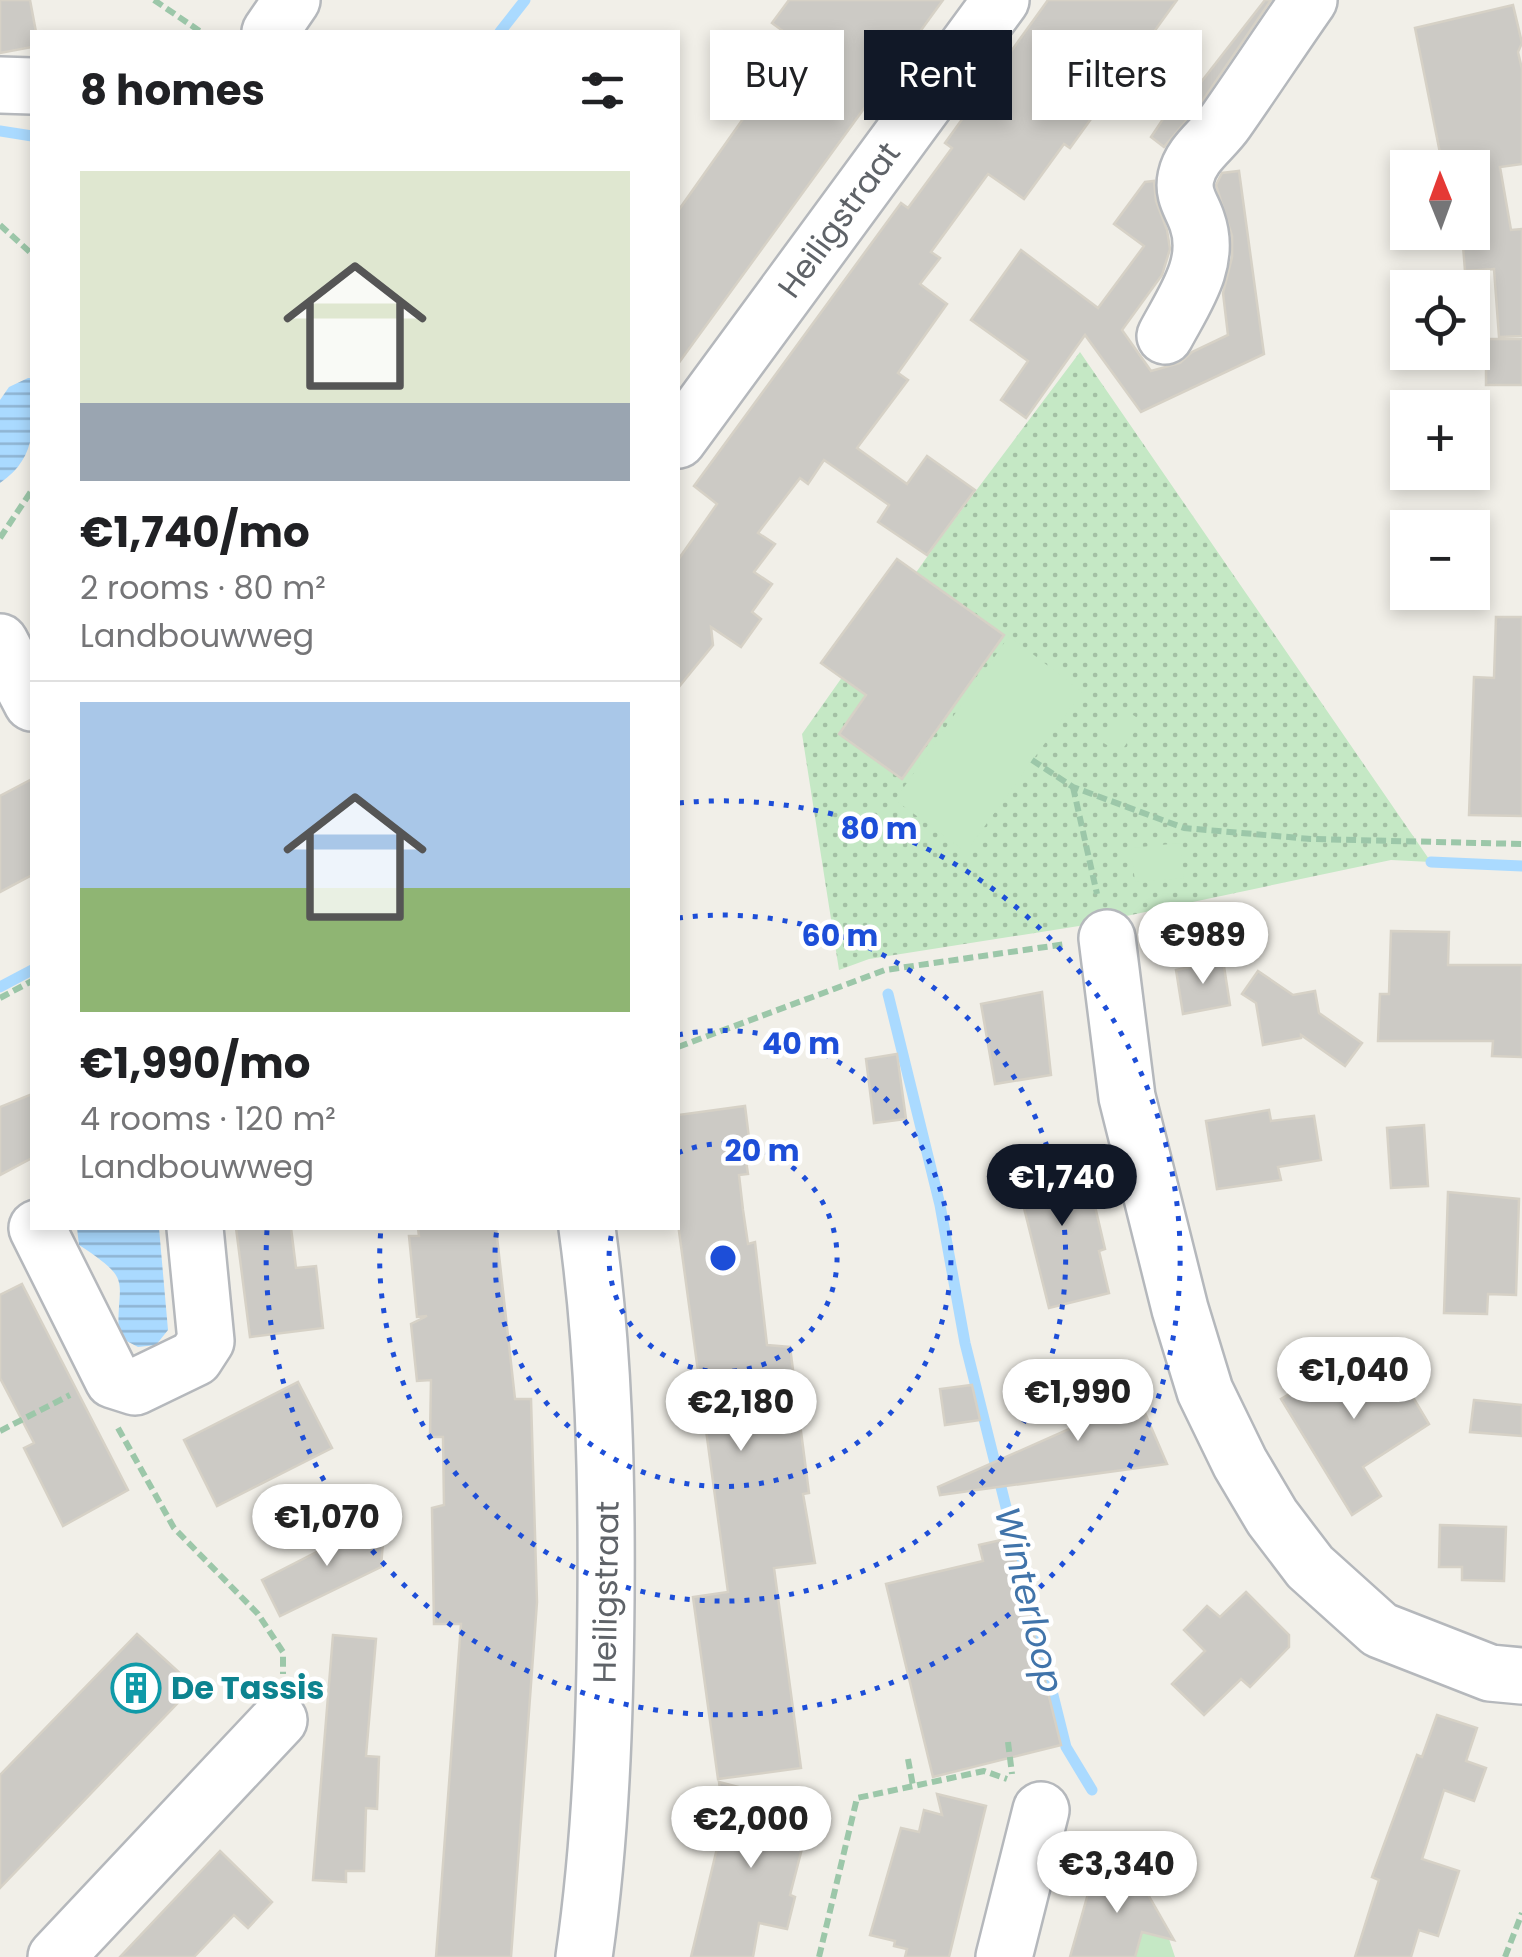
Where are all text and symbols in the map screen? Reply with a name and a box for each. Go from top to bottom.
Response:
chip: Buy [710,30,844,120]
chip: Rent [864,30,1012,120]
chip: Filters [1032,30,1202,120]
text: 8 homes [80,61,265,120]
icon: filters [575,63,630,118]
street label: Heiligstraat [767,133,910,307]
north arrow [1390,150,1490,250]
map controls [1390,150,1490,610]
icon: home [265,236,445,416]
button: locate [1390,270,1490,370]
button: + [1390,390,1490,490]
text: €1,740/mo [80,503,310,562]
button: − [1390,510,1490,610]
text: 2 rooms · 80 m² [80,565,326,610]
text: Landbouwweg [80,613,314,658]
icon: home [265,767,445,947]
text: 80 m [840,807,918,850]
pin: €989 [1144,902,1262,987]
text: €989 [1160,912,1246,957]
text: 60 m [802,914,878,957]
text: 40 m [762,1022,840,1065]
text: €1,990/mo [80,1034,311,1093]
text: 4 rooms · 120 m² [80,1096,336,1141]
text: 20 m [725,1129,799,1172]
text: Landbouwweg [80,1144,314,1189]
pin: €1,740 [981,1144,1143,1229]
text: €1,740 [1009,1154,1115,1199]
centre of rings [705,1240,741,1276]
pin: €1,040 [1273,1337,1435,1422]
text: €1,040 [1299,1347,1409,1392]
pin: €1,990 [997,1359,1159,1444]
pin: €2,180 [660,1369,822,1454]
text: €1,990 [1025,1369,1131,1414]
text: €2,180 [688,1379,794,1424]
pin: €1,070 [246,1484,408,1569]
text: €1,070 [274,1494,380,1539]
street label: Heiligstraat [581,1500,630,1684]
water label: Winterloop [983,1502,1076,1698]
building icon: De Tassis [110,1662,162,1714]
place label: De Tassis [171,1665,324,1710]
pin: €2,000 [670,1786,832,1871]
text: €2,000 [693,1796,809,1841]
pin: €3,340 [1036,1831,1198,1916]
text: €3,340 [1059,1841,1175,1886]

